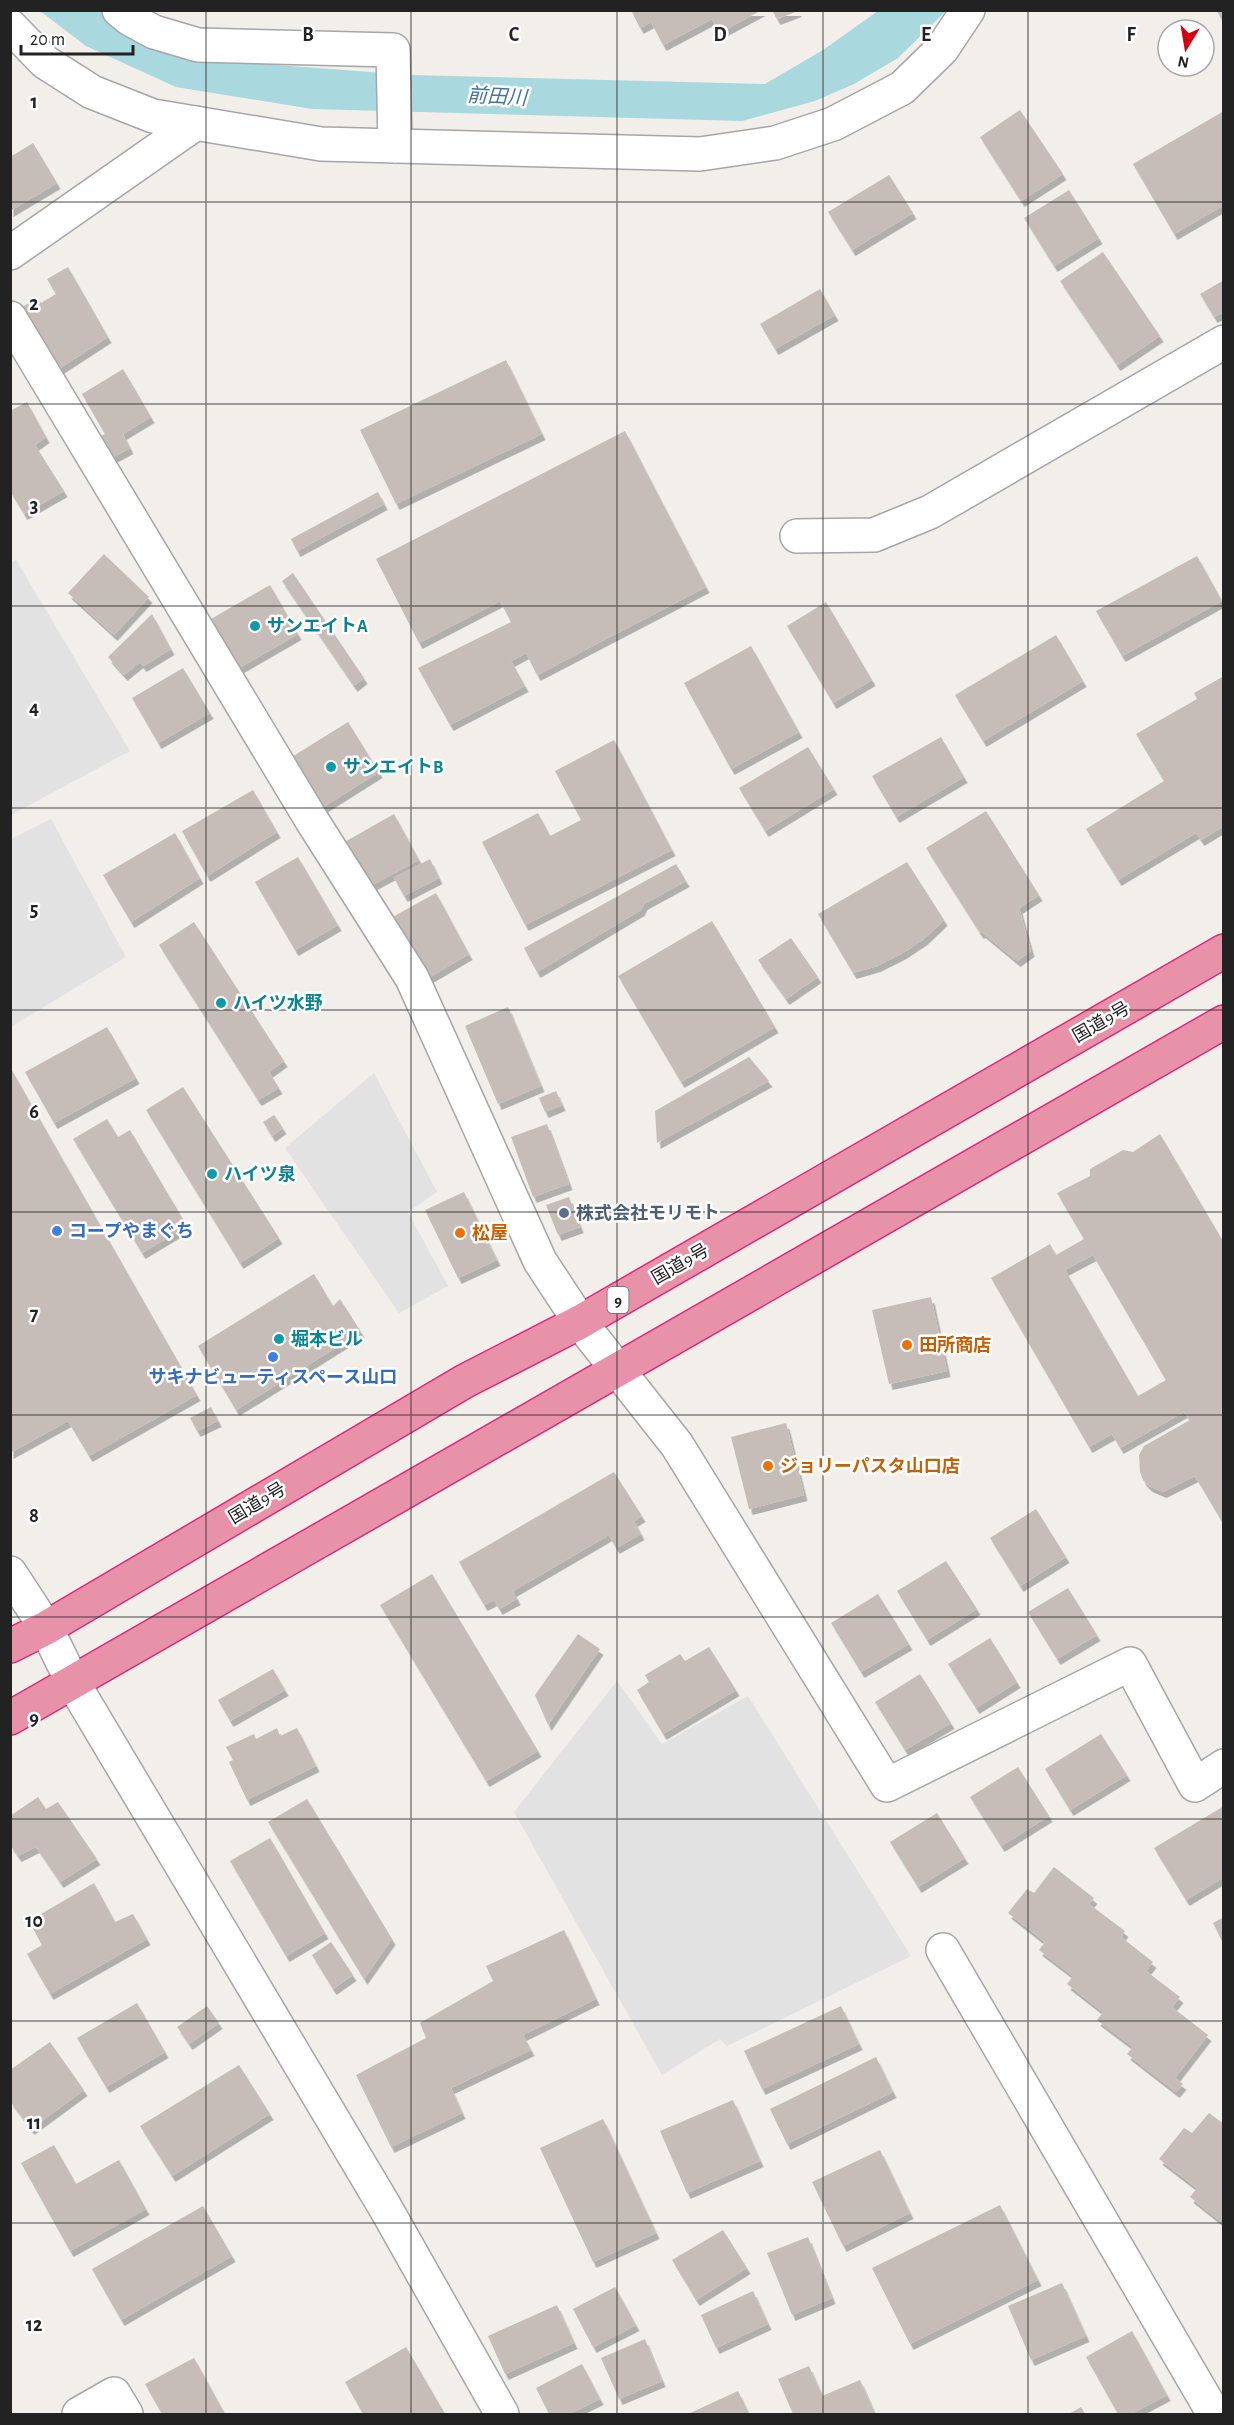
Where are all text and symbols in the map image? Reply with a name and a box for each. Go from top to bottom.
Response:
scale bar [21,18,134,56]
north arrow [1156,18,1216,78]
text: B [302,25,314,45]
text: C [509,25,520,45]
text: D [713,25,727,45]
text: E [921,25,931,45]
text: F [1126,25,1136,45]
text: 20 m [30,31,65,49]
text: N [1176,53,1190,71]
water label: 前田川 [466,84,529,109]
text: 1 [30,92,38,112]
text: 2 [29,294,39,314]
text: 3 [30,496,38,516]
place label: サンエイトA [267,617,368,636]
marker: サンエイトA [248,619,262,633]
text: 4 [29,698,39,718]
place label: サンエイトB [343,758,443,777]
marker: サンエイトB [324,760,338,774]
text: 5 [30,900,38,920]
place label: ハイツ水野 [233,993,323,1013]
marker: ハイツ水野 [214,996,228,1010]
street label: 国道9号 [1069,998,1133,1046]
text: 6 [29,1102,39,1122]
place label: ハイツ泉 [224,1164,296,1184]
marker: ハイツ泉 [205,1167,219,1181]
place label: 株式会社モリモト [576,1203,720,1223]
marker: 株式会社モリモト [557,1206,571,1220]
place label: コープやまぐち [69,1221,194,1241]
marker: コープやまぐち [50,1224,64,1238]
place label: 松屋 [472,1224,508,1243]
marker: 松屋 [453,1226,467,1240]
street label: 国道9号 [648,1240,712,1288]
road number: 9 [608,1287,628,1313]
text: 7 [30,1304,39,1324]
place label: 堀本ビル [291,1329,363,1349]
marker: 堀本ビル [272,1332,286,1346]
place label: 田所商店 [919,1335,991,1355]
marker: 田所商店 [900,1338,914,1352]
marker: サキナビューティスペース山口 [266,1350,280,1364]
place label: サキナビューティスペース山口 [149,1367,397,1387]
place label: ジョリーパスタ山口店 [780,1457,960,1476]
marker: ジョリーパスタ山口店 [761,1459,775,1473]
street label: 国道9号 [225,1478,289,1528]
text: 8 [29,1506,39,1526]
text: 9 [29,1709,39,1729]
text: 10 [25,1911,43,1931]
text: 11 [27,2113,41,2133]
text: 12 [26,2315,42,2335]

